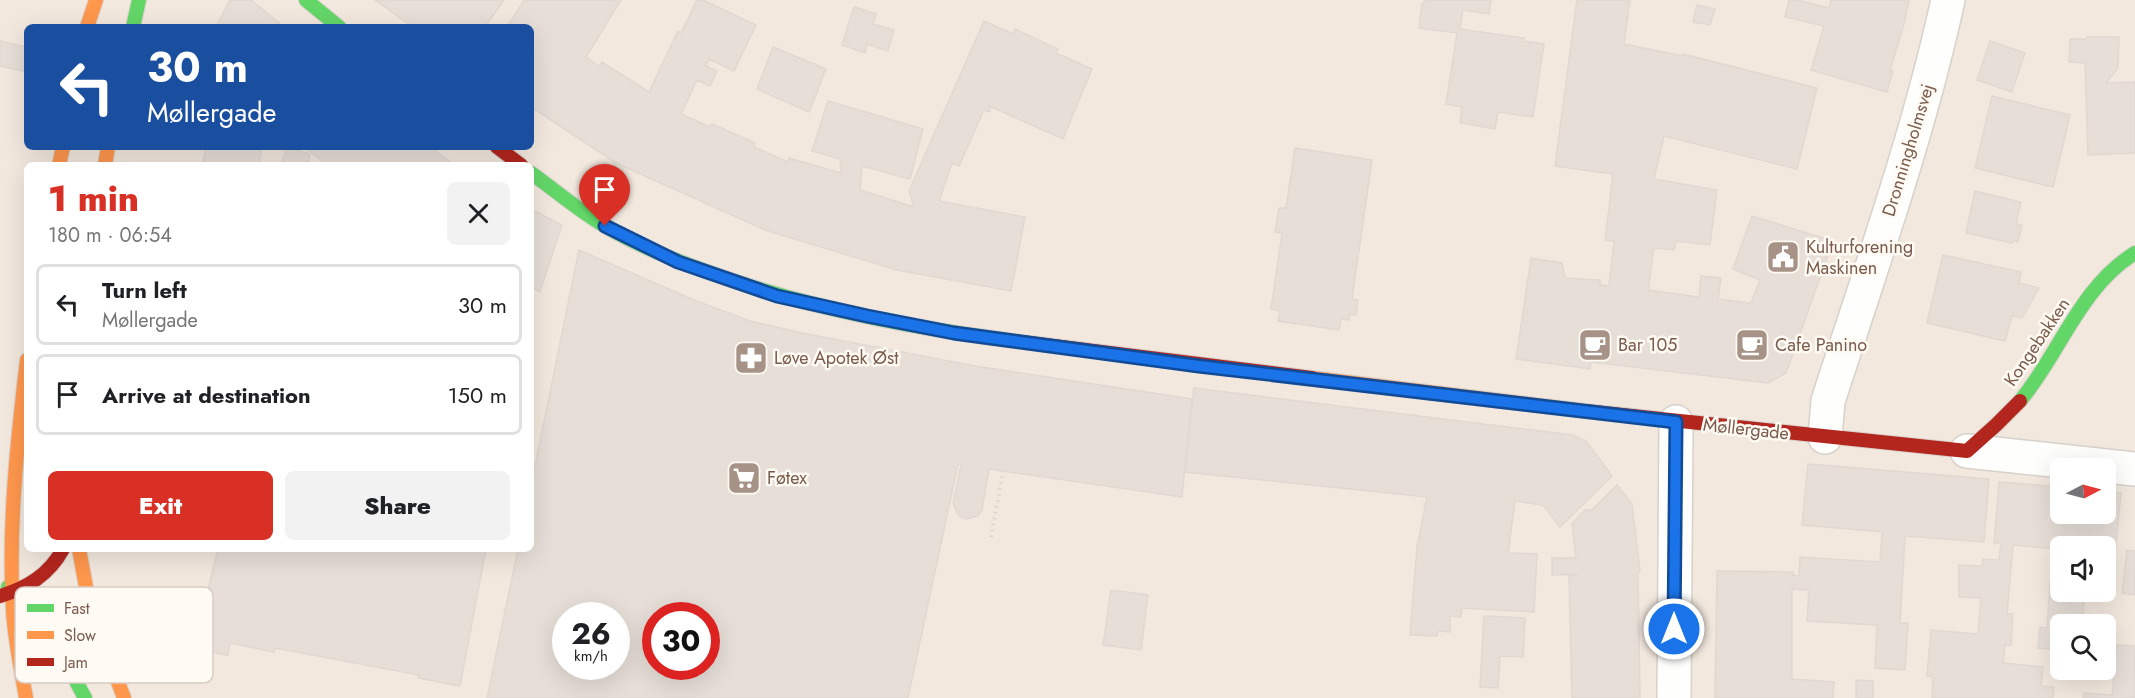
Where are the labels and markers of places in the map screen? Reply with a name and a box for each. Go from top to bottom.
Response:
pin [579,164,630,226]
place label: Kulturforening Maskinen [1806,234,1913,281]
public building icon: Kulturforening Maskinen [1765,239,1801,275]
cafe icon: Bar 105 [1577,327,1613,363]
cafe icon: Cafe Panino [1734,327,1770,363]
place label: Bar 105 [1618,332,1677,358]
place label: Cafe Panino [1775,332,1867,358]
pharmacy icon: Løve Apotek Øst [733,340,769,376]
place label: Løve Apotek Øst [774,345,899,371]
supermarket icon: Føtex [726,460,762,496]
place label: Føtex [767,465,807,491]

